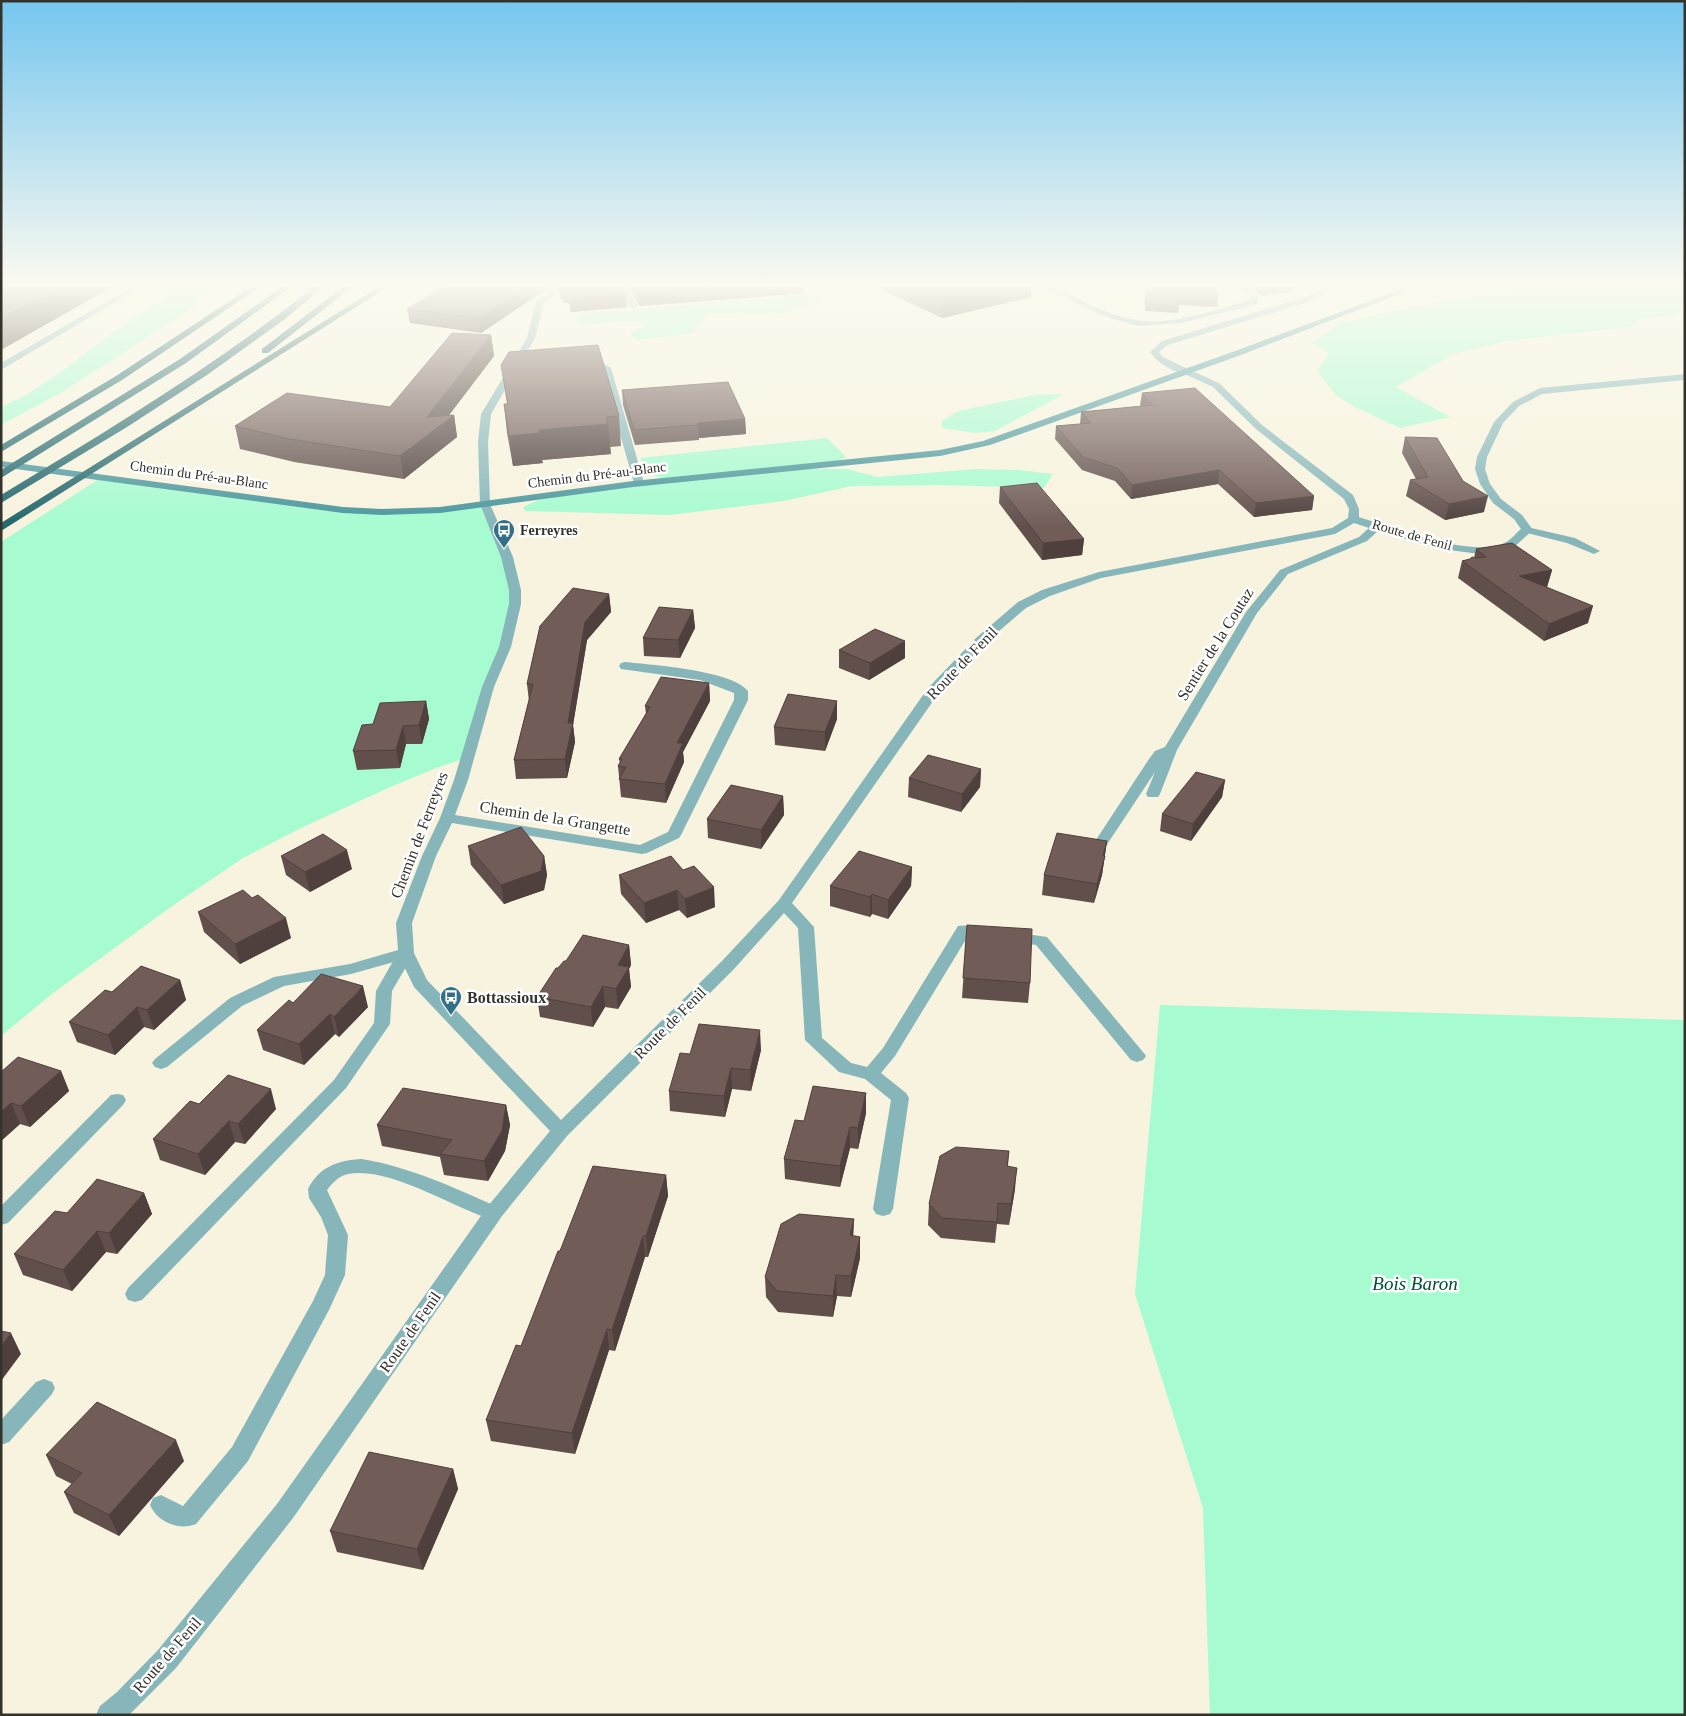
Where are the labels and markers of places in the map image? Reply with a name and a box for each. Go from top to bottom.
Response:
bus stop icon: Ferreyres [492,518,516,549]
place label: Ferreyres [520,523,578,538]
bus stop icon: Bottassioux [439,985,463,1016]
place label: Bottassioux [467,989,546,1006]

